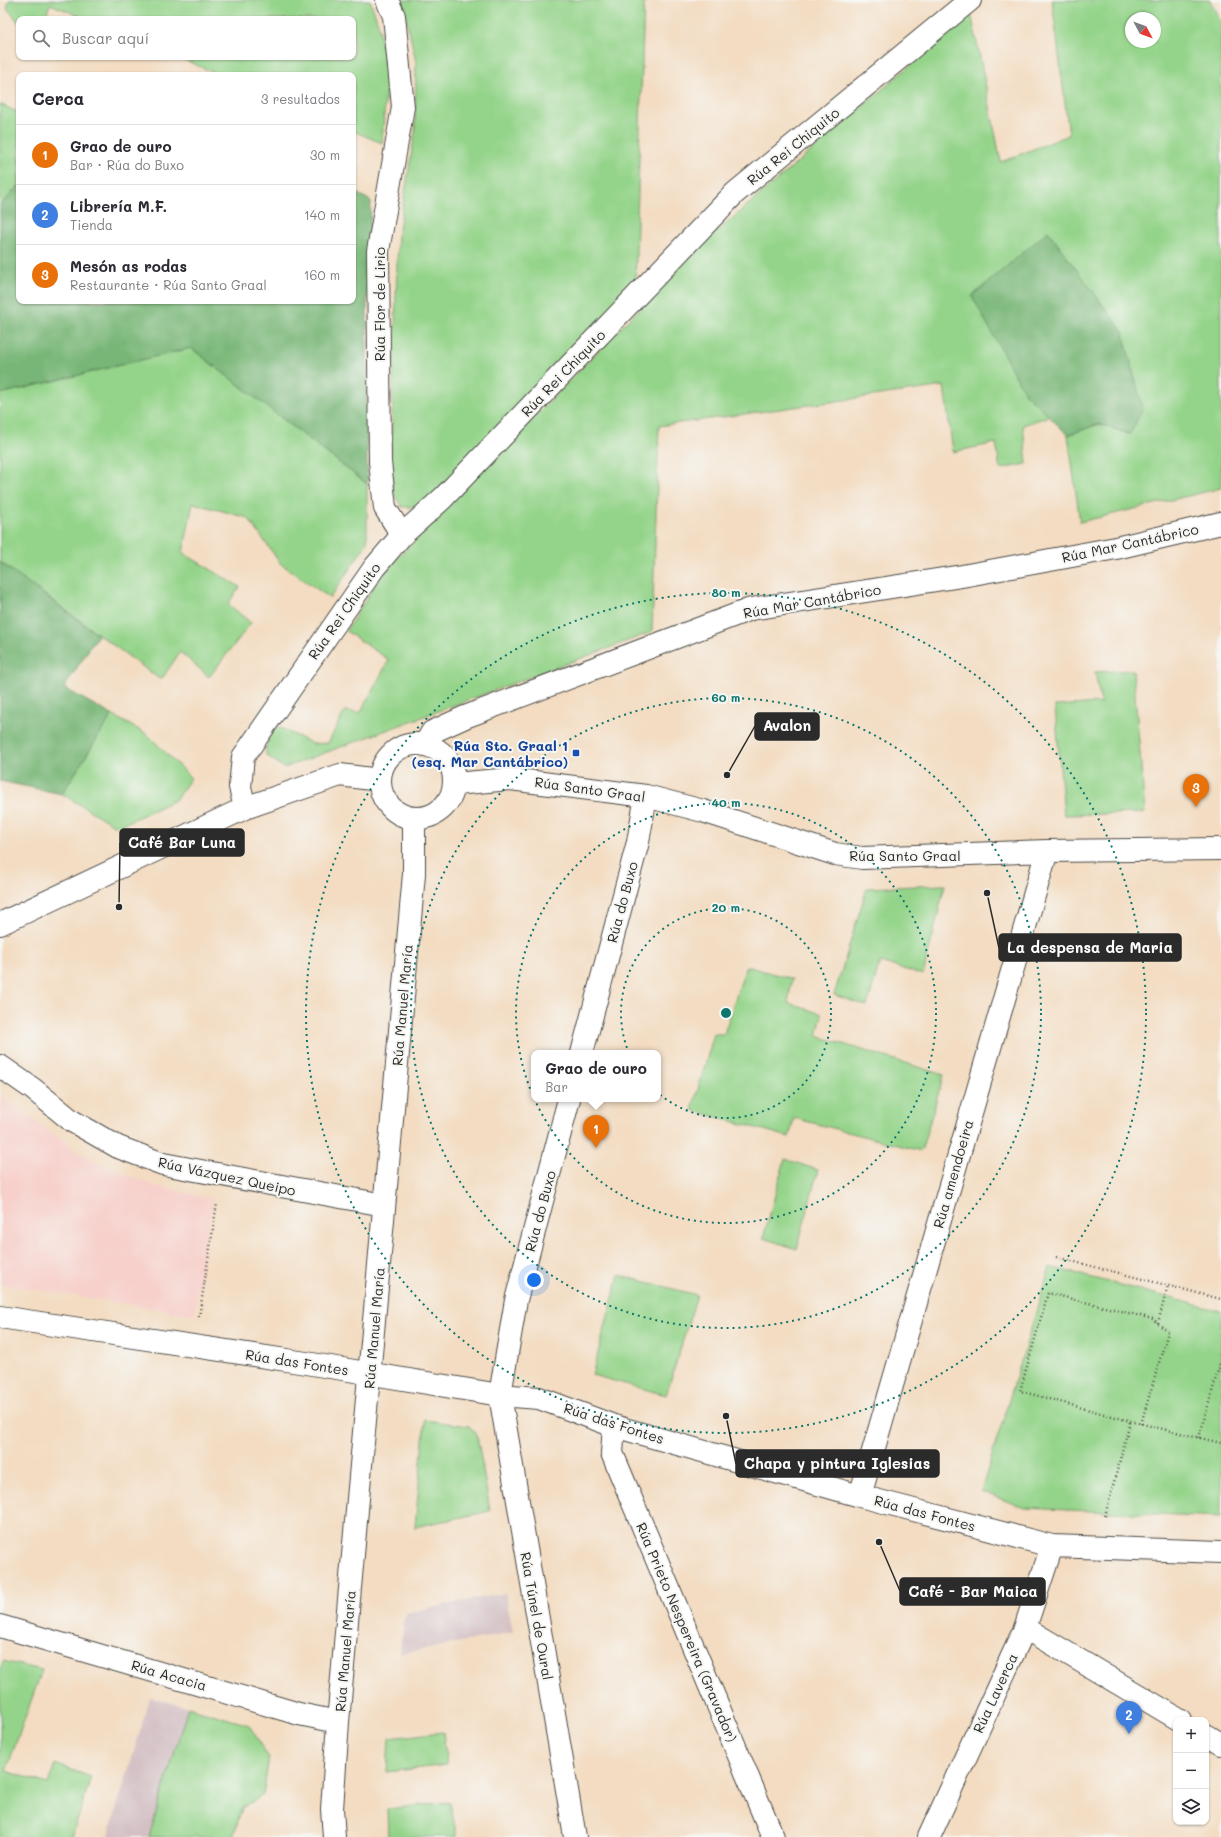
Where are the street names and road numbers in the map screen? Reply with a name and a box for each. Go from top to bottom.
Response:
street label: Rúa Rei Chiquito [743,103,843,189]
street label: Rúa Flor de Lirio [370,247,389,361]
street label: Rúa Rei Chiquito [517,325,609,421]
street label: Rúa Mar Cantábrico [1060,519,1200,567]
street label: Rúa Rei Chiquito [304,559,384,663]
street label: Rúa Mar Cantábrico [742,580,882,622]
street label: Rúa Santo Graal [533,772,647,806]
street label: Rúa Santo Graal [849,846,961,865]
street label: Rúa do Buxo [602,859,642,945]
street label: Rúa Manuel María [387,943,417,1067]
street label: Rúa amendoeira [928,1118,978,1230]
street label: Rúa Vázquez Queipo [156,1152,298,1200]
street label: Rúa do Buxo [520,1168,560,1254]
street label: Rúa Manuel María [359,1266,389,1390]
street label: Rúa das Fontes [244,1344,350,1380]
street label: Rúa das Fontes [561,1398,667,1448]
street label: Rúa das Fontes [872,1490,978,1536]
street label: Rúa Prieto Nespereira (Gravador) [632,1519,742,1745]
street label: Rúa Túnel de Oural [516,1550,558,1682]
street label: Rúa Manuel María [330,1589,360,1713]
street label: Rúa Laverca [968,1650,1022,1736]
street label: Rúa Acacia [129,1655,209,1695]

